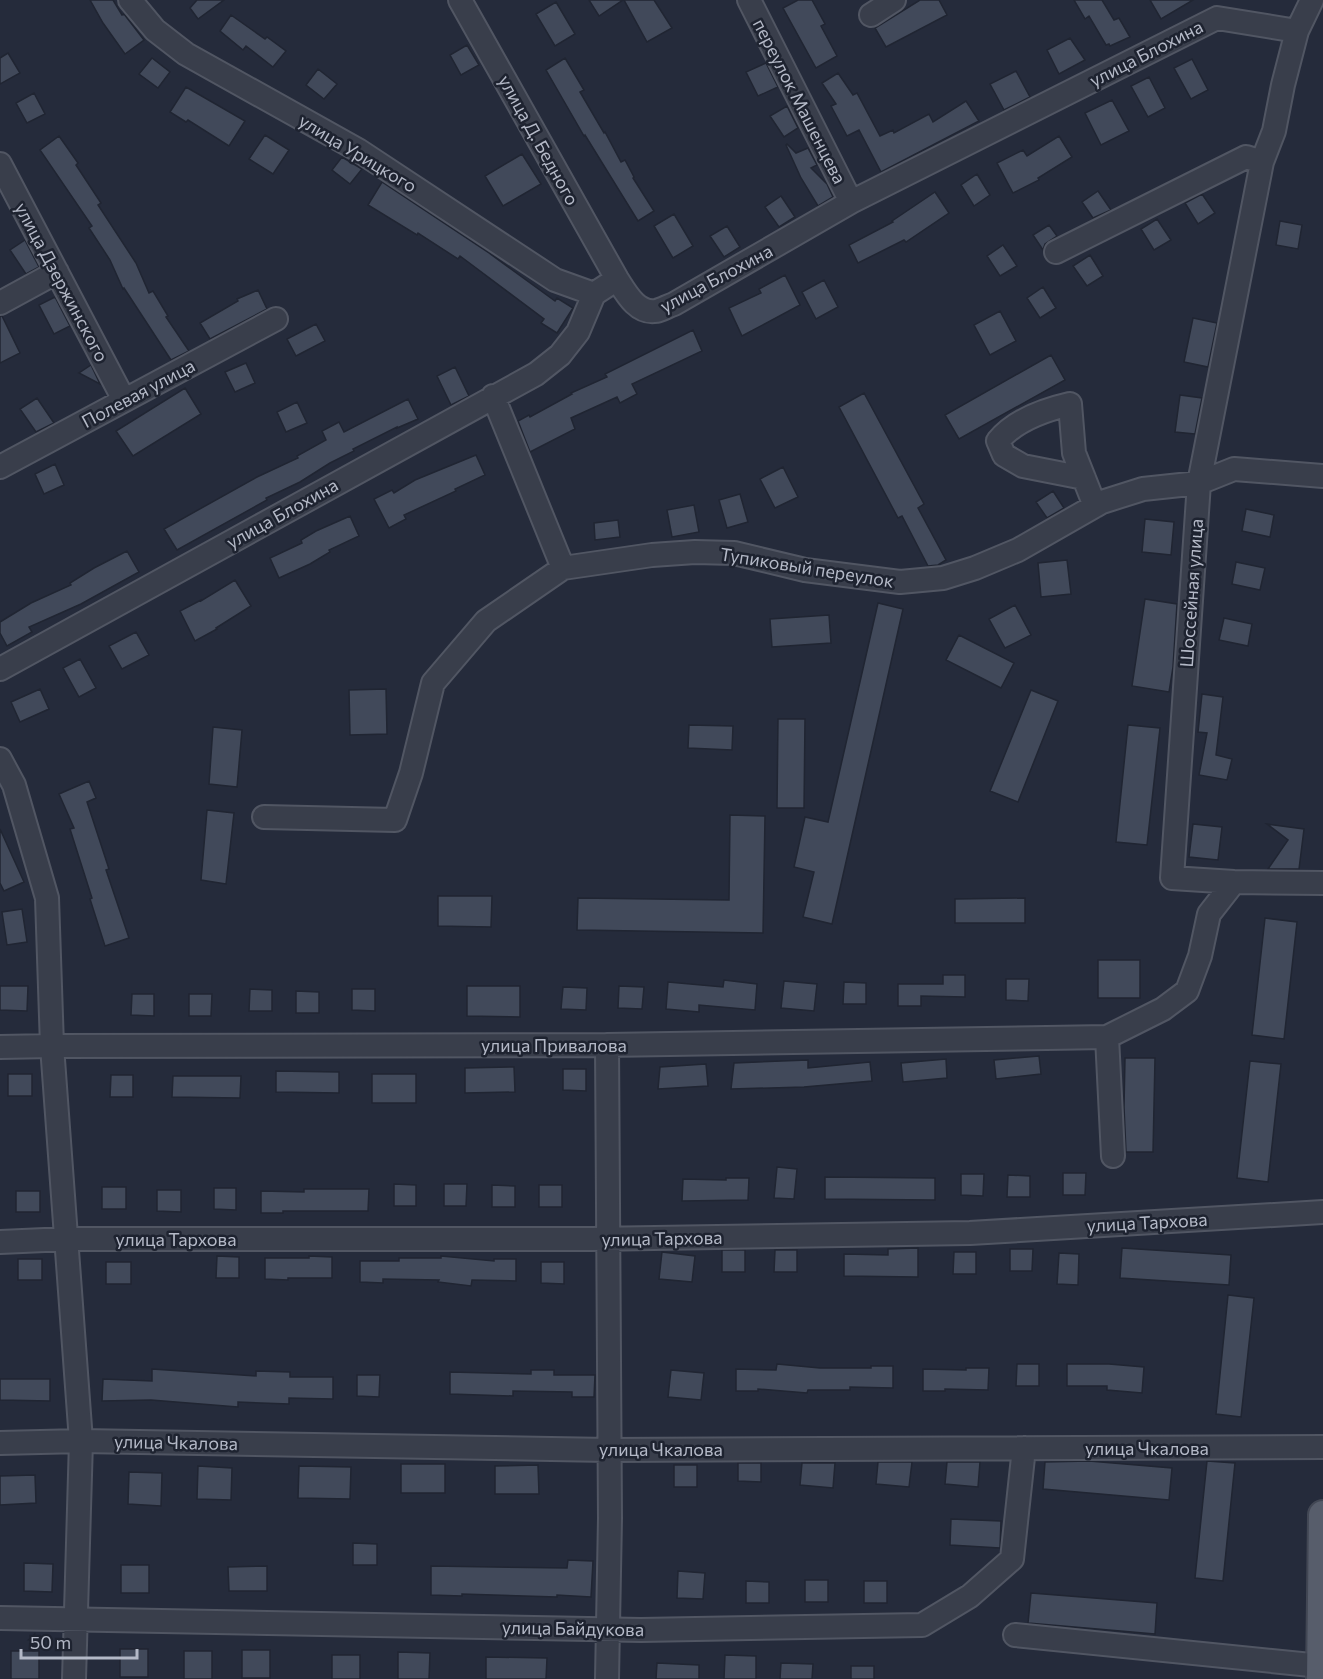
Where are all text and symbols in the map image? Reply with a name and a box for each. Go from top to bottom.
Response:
street label: переулок Машенцева [749,15,851,187]
street label: улица Блохина [1086,15,1206,91]
street label: улица Д. Бедного [494,71,584,209]
street label: улица Урицкого [295,109,421,197]
street label: улица Дзержинского [11,199,113,365]
street label: улица Блохина [656,239,776,317]
street label: Полевая улица [78,354,198,432]
street label: улица Блохина [222,473,342,553]
street label: Шоссейная улица [1175,518,1207,668]
street label: Тупиковый переулок [719,542,896,592]
street label: улица Привалова [481,1034,627,1056]
street label: улица Тархова [1086,1208,1208,1236]
street label: улица Тархова [601,1226,723,1250]
street label: улица Тархова [116,1228,236,1250]
street label: улица Чкалова [114,1430,238,1454]
street label: улица Чкалова [1085,1437,1209,1459]
street label: улица Чкалова [599,1438,723,1460]
street label: улица Байдукова [502,1616,644,1640]
scale bar [21,1622,136,1660]
text: 50 m [30,1631,71,1653]

